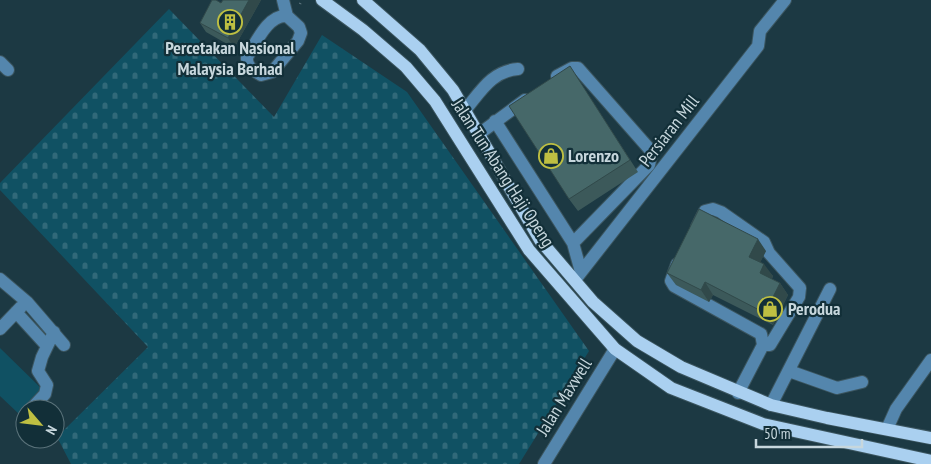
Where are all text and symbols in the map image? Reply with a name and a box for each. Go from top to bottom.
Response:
building icon: Percetakan Nasional Malaysia Berhad [217,9,243,35]
place label: Percetakan Nasional Malaysia Berhad [165,36,295,80]
street label: Persiaran Mill [633,90,704,171]
street label: Jalan Tun Abang Haji Openg [446,93,560,251]
shop icon: Lorenzo [538,143,564,169]
place label: Lorenzo [568,144,619,167]
shop icon: Perodua [757,296,783,322]
place label: Perodua [788,297,841,320]
street label: Jalan Maxwell [530,353,597,441]
north arrow [15,399,65,449]
scale bar [756,416,862,448]
text: N [42,423,61,438]
text: 50 m [764,424,790,443]

